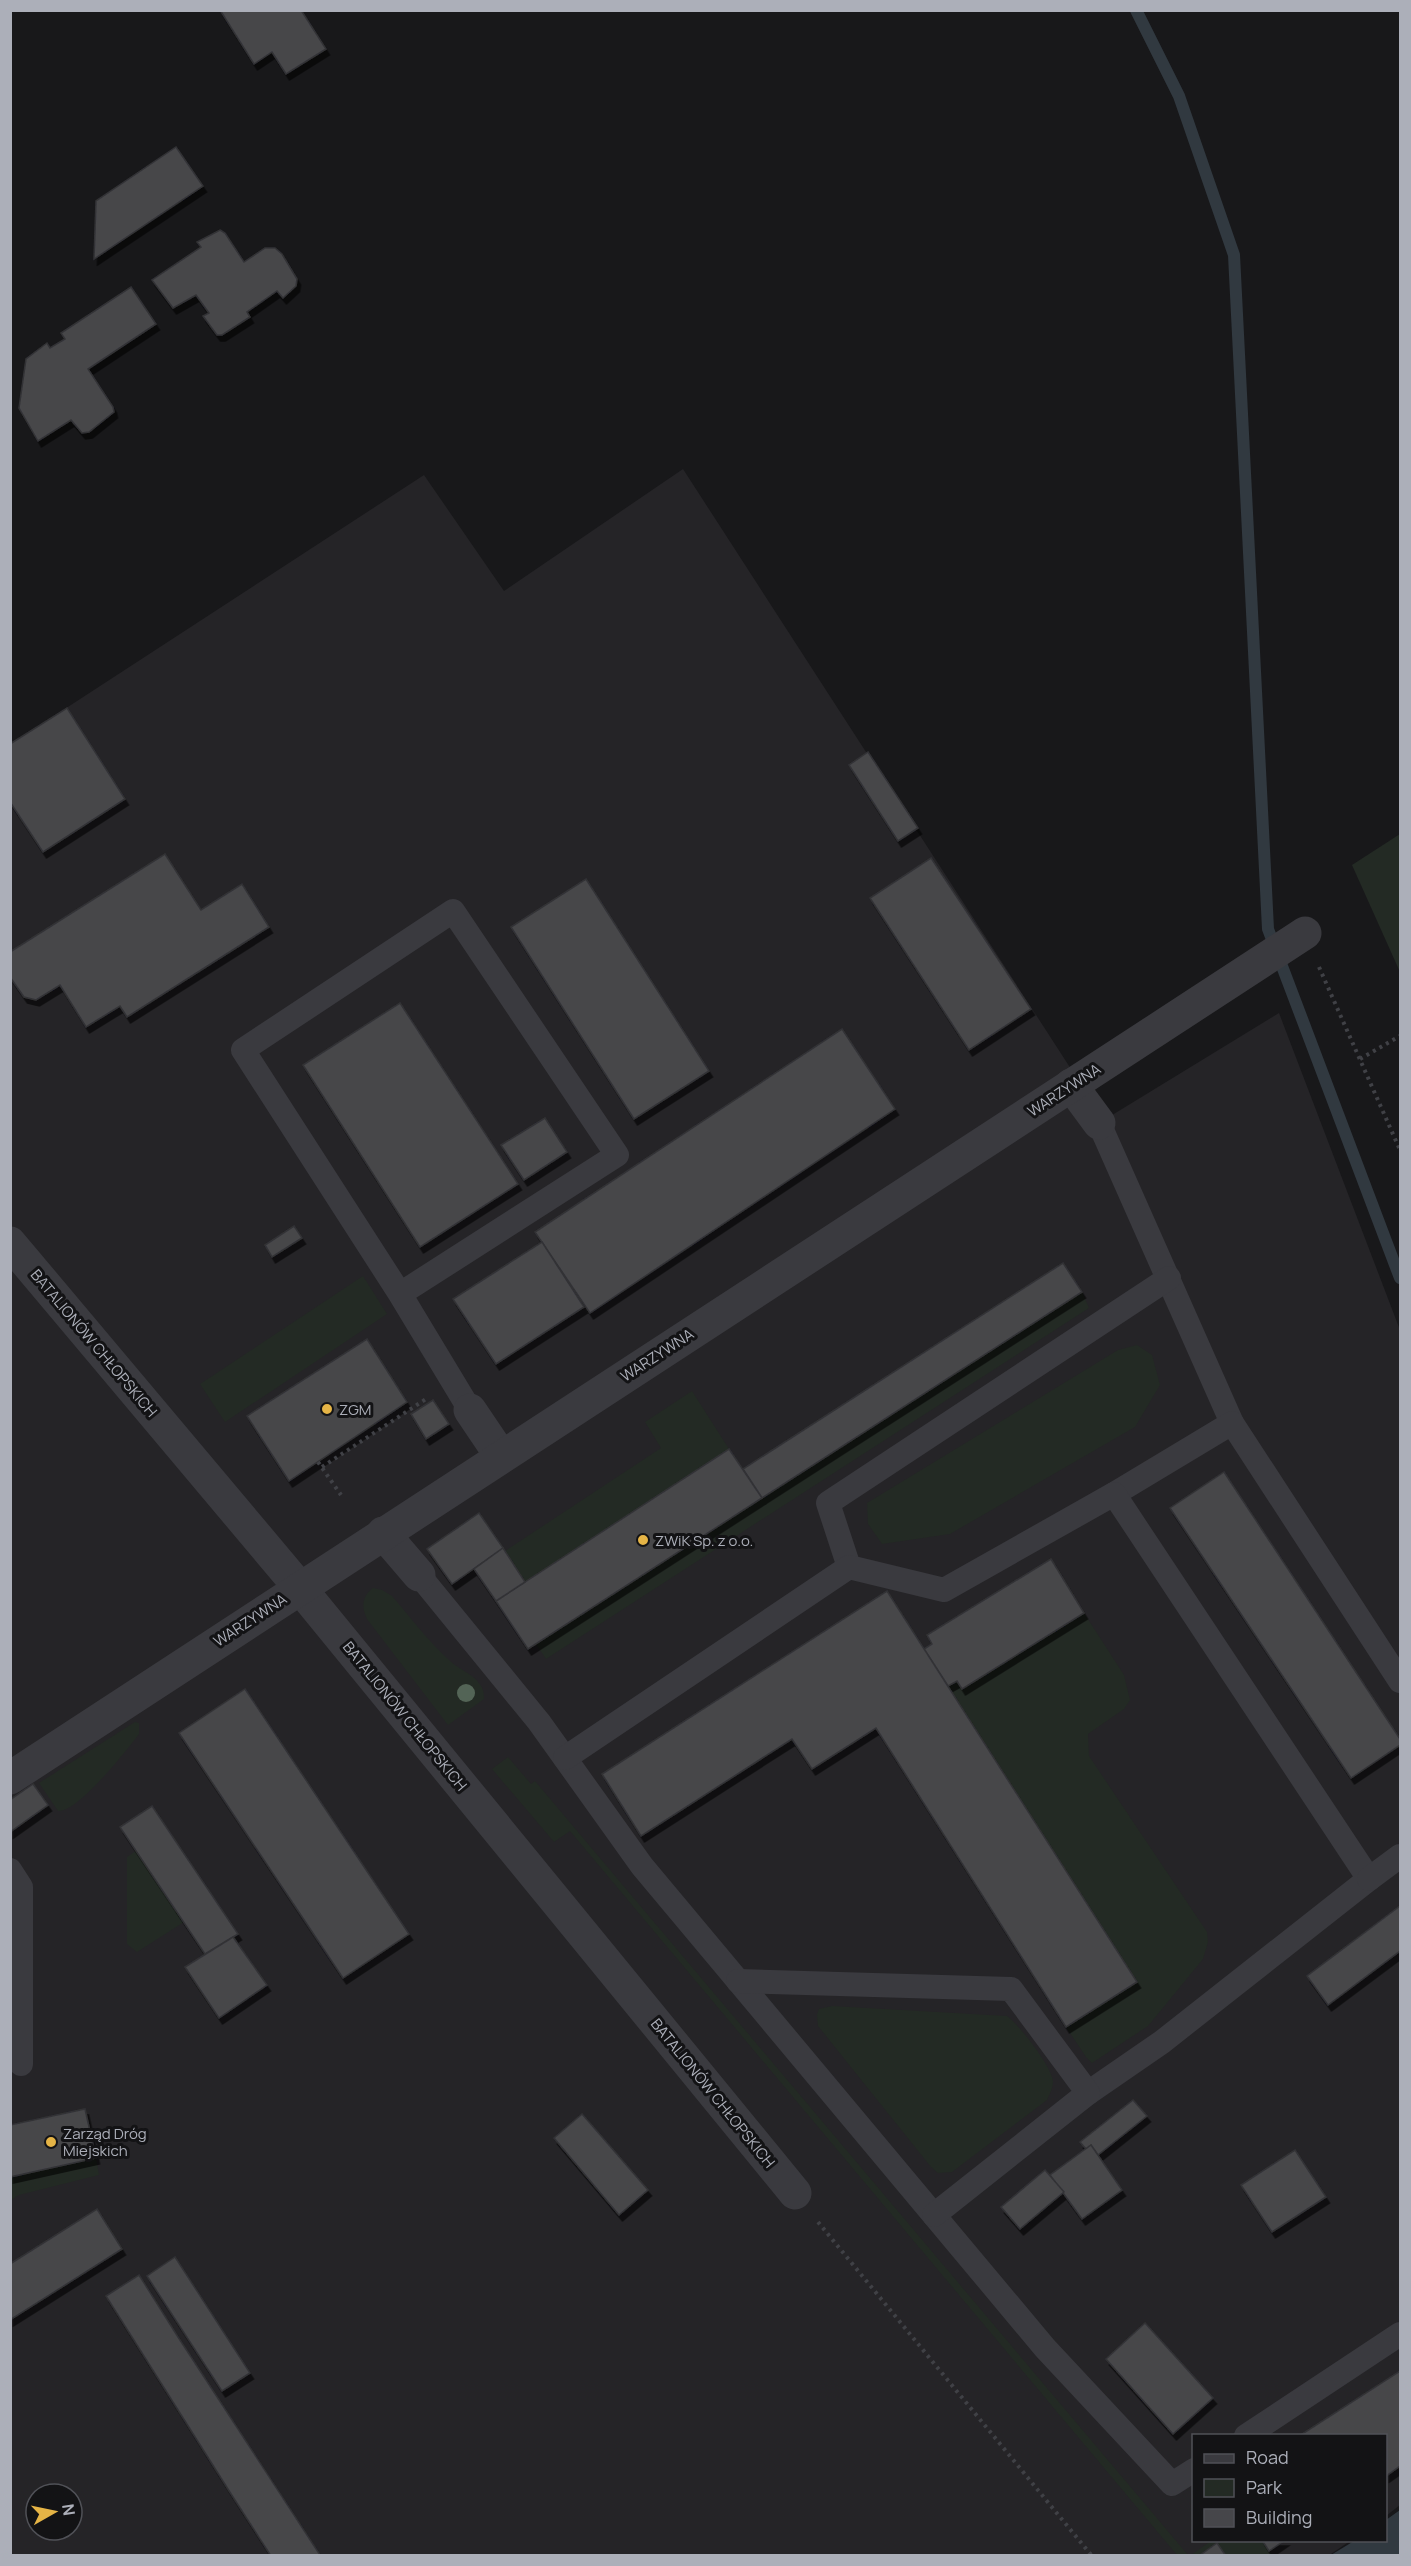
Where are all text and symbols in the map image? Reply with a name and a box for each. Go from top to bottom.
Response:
street label: WARZYWNA [1023,1058,1105,1121]
street label: BATALIONÓW CHŁOPSKICH [26,1265,162,1421]
street label: WARZYWNA [616,1323,698,1386]
place label: ZGM [339,1399,371,1420]
marker: ZGM [320,1402,334,1416]
place label: ZWiK Sp. z o.o. [655,1530,753,1551]
marker: ZWiK Sp. z o.o. [636,1533,650,1547]
street label: WARZYWNA [209,1588,291,1651]
street label: BATALIONÓW CHŁOPSKICH [338,1637,472,1795]
street label: BATALIONÓW CHŁOPSKICH [646,2014,780,2172]
place label: Zarząd Dróg Miejskich [63,2123,147,2161]
marker: Zarząd Dróg Miejskich [44,2135,58,2149]
legend [1192,2434,1387,2542]
text: Road [1246,2445,1289,2469]
text: Park [1246,2475,1283,2499]
north arrow [24,2482,84,2542]
text: N [57,2502,81,2517]
text: Building [1246,2505,1312,2529]

